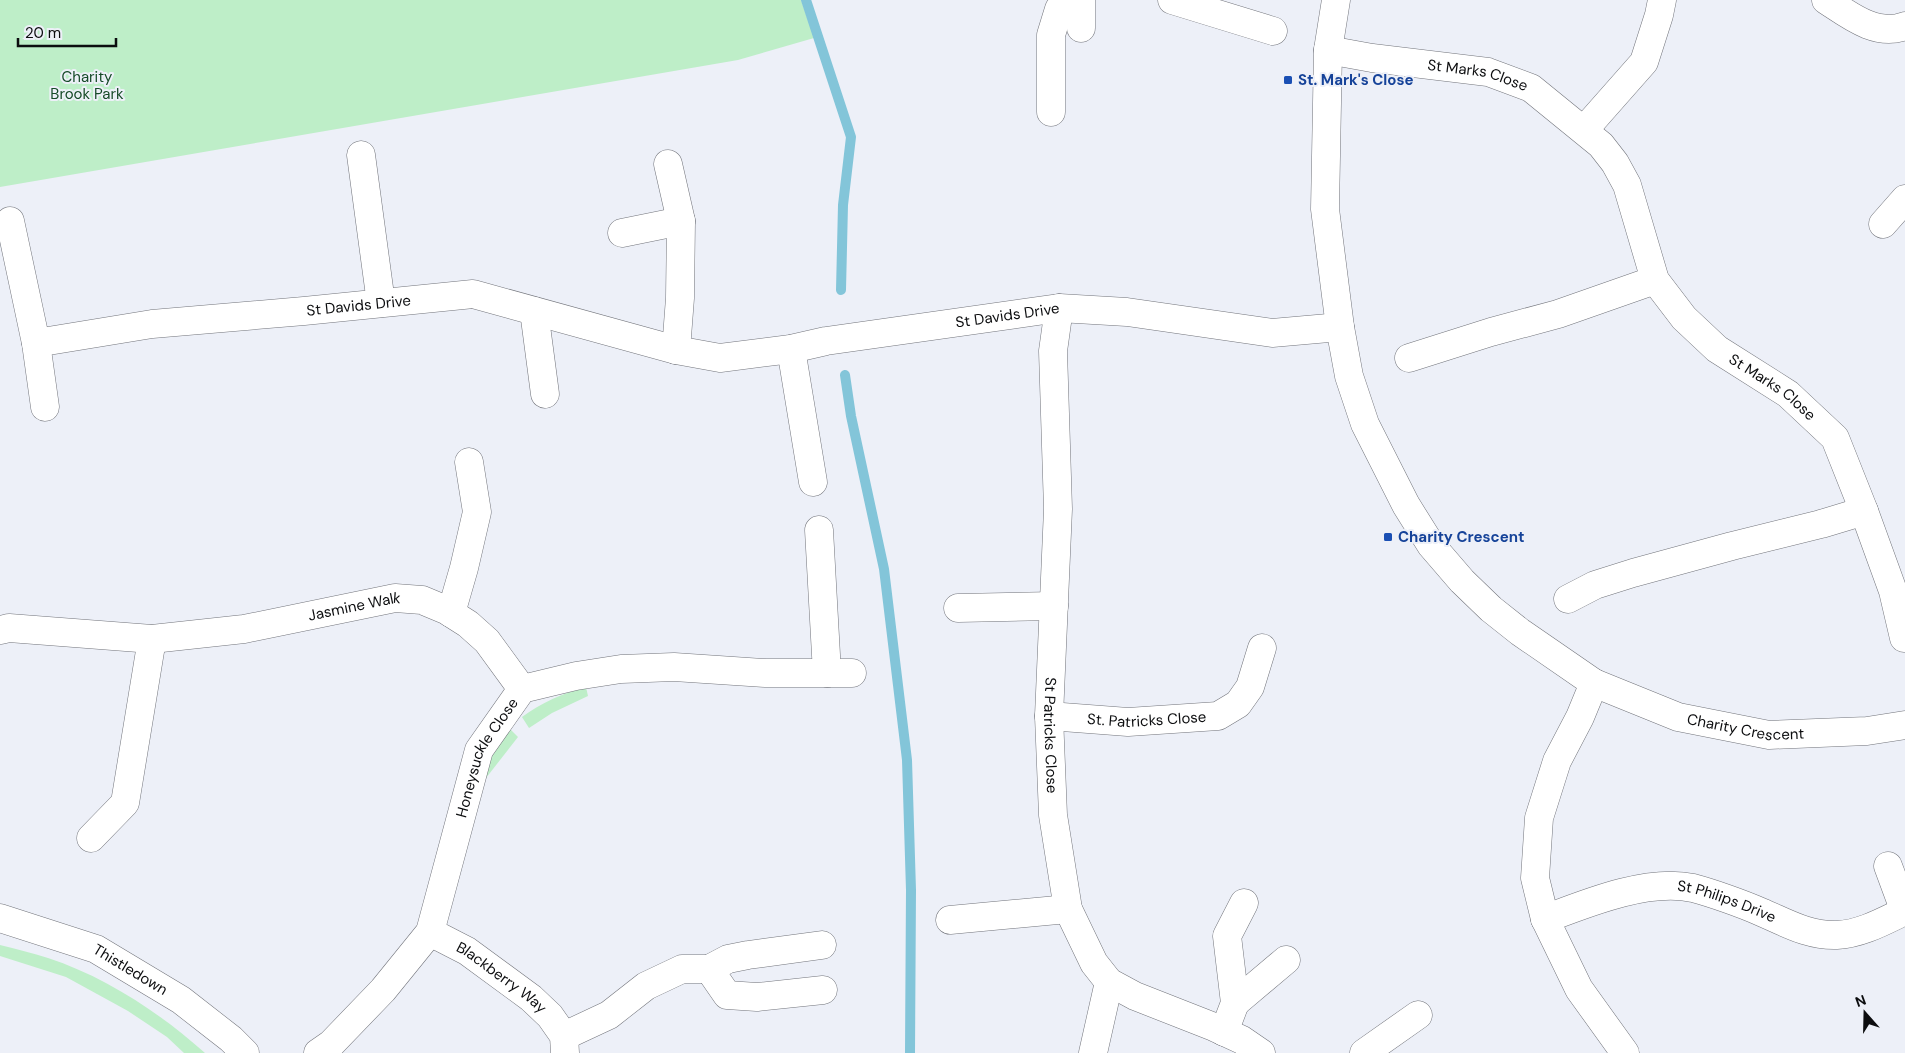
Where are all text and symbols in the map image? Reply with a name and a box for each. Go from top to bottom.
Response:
scale bar [18,15,115,47]
text: 20 m [25,23,61,43]
street label: St Marks Close [1426,55,1531,96]
park label: Charity Brook Park [50,67,124,104]
place label: St. Mark's Close [1298,70,1413,90]
marker: St. Mark's Close [1282,74,1294,86]
street label: St Davids Drive [305,290,412,321]
street label: St Davids Drive [954,298,1061,333]
street label: St Marks Close [1725,349,1820,425]
place label: Charity Crescent [1398,527,1524,547]
marker: Charity Crescent [1382,531,1394,543]
street label: Jasmine Walk [306,588,402,626]
street label: St Patricks Close [1039,677,1062,794]
street label: Honeysuckle Close [451,694,523,820]
street label: St. Patricks Close [1086,707,1207,732]
street label: Charity Crescent [1685,709,1805,746]
street label: St Philips Drive [1677,876,1779,927]
street label: Blackberry Way [453,937,551,1018]
street label: Thistledown [89,940,171,1000]
north arrow [1840,988,1890,1038]
text: N [1853,991,1868,1011]

